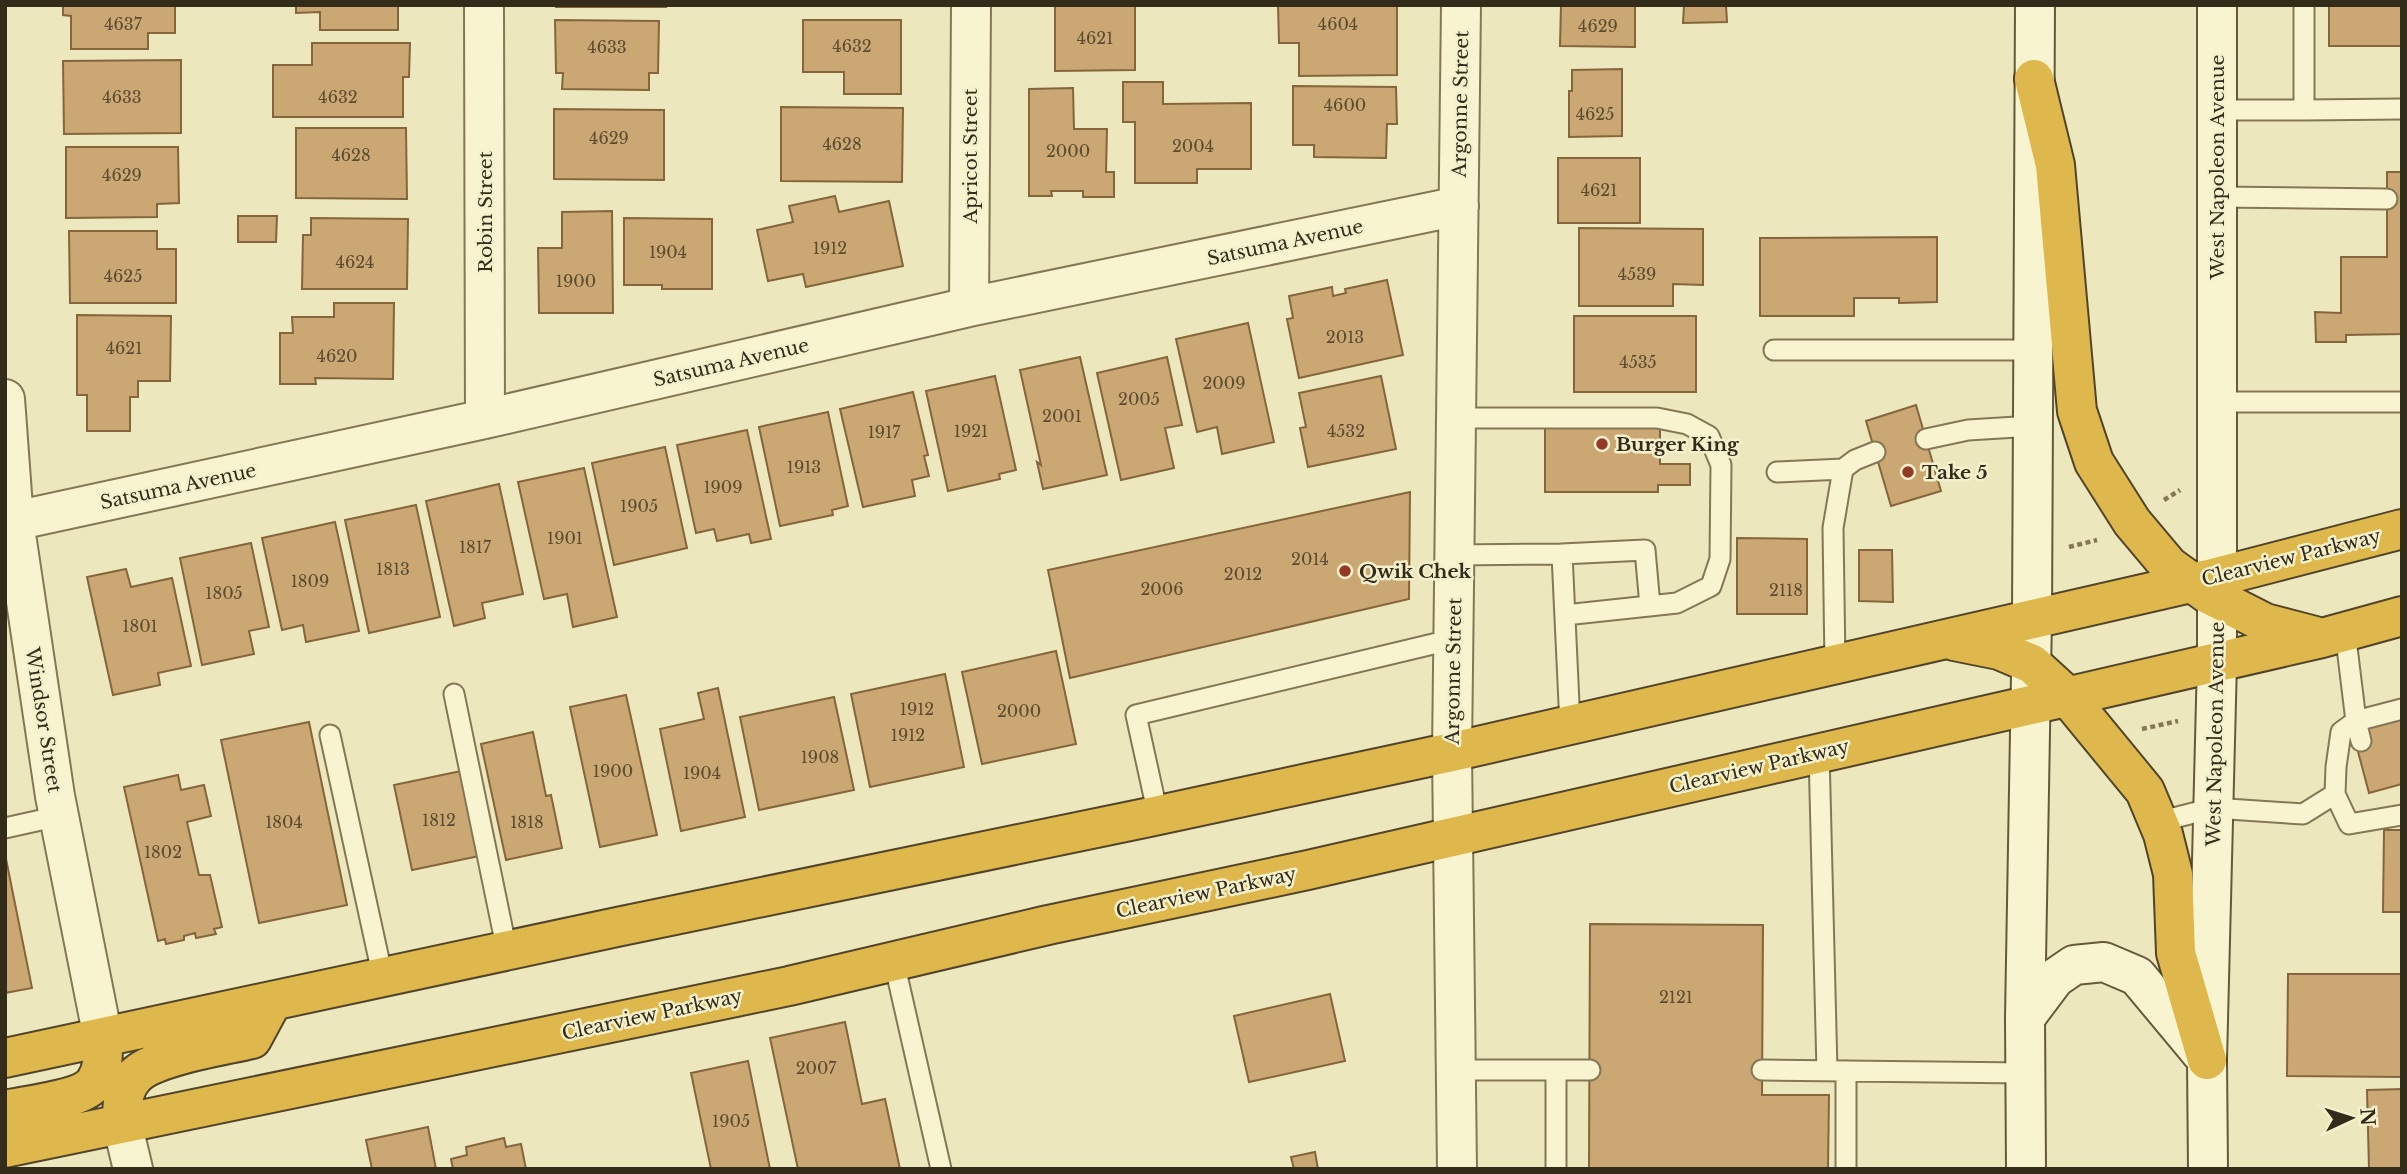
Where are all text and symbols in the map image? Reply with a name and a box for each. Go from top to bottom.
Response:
house number: 4637 [104,14,143,34]
house number: 4604 [1318,14,1358,34]
house number: 4629 [1578,16,1618,36]
house number: 4621 [1077,28,1113,48]
street label: Argonne Street [1448,29,1473,179]
house number: 4632 [832,36,872,56]
house number: 4633 [587,37,627,57]
street label: West Napoleon Avenue [2206,55,2229,280]
house number: 4633 [102,87,142,107]
house number: 4632 [318,87,358,107]
street label: Apricot Street [959,87,982,225]
house number: 4600 [1324,95,1366,115]
house number: 4625 [1576,104,1614,124]
house number: 4629 [589,128,629,148]
house number: 4628 [822,134,862,154]
house number: 2004 [1172,136,1214,156]
house number: 2000 [1046,141,1090,161]
house number: 4628 [331,145,371,165]
street label: Robin Street [474,150,497,273]
house number: 4629 [102,165,142,185]
house number: 4621 [1581,180,1617,200]
street label: Satsuma Avenue [1205,215,1365,270]
house number: 1912 [813,238,847,258]
house number: 1904 [649,242,687,262]
house number: 4624 [336,252,374,272]
house number: 4539 [1618,264,1656,284]
house number: 4625 [104,266,142,286]
house number: 1900 [556,271,596,291]
house number: 2013 [1326,327,1364,347]
street label: Satsuma Avenue [651,333,811,392]
house number: 4621 [106,338,142,358]
house number: 4620 [317,346,357,366]
house number: 4535 [1619,352,1657,372]
house number: 2009 [1203,373,1246,393]
house number: 2005 [1118,389,1160,409]
house number: 2001 [1042,406,1082,426]
house number: 1921 [954,421,988,441]
house number: 4532 [1327,421,1365,441]
house number: 1917 [868,422,901,442]
place label: Burger King [1616,433,1740,456]
marker: Burger King [1594,436,1610,452]
house number: 1913 [787,457,821,477]
street label: Satsuma Avenue [98,459,258,514]
place label: Take 5 [1922,461,1988,484]
marker: Take 5 [1900,464,1916,480]
house number: 1909 [703,477,743,497]
house number: 1905 [620,496,658,516]
street label: Clearview Parkway [2199,524,2383,591]
house number: 1901 [547,528,583,548]
house number: 1817 [459,537,492,557]
house number: 2014 [1291,549,1329,569]
house number: 1813 [376,559,410,579]
place label: Qwik Chek [1359,560,1472,583]
marker: Qwik Chek [1337,563,1353,579]
house number: 2012 [1224,564,1262,584]
house number: 1809 [291,571,329,591]
house number: 2006 [1141,579,1184,599]
house number: 2118 [1769,580,1803,600]
house number: 1805 [205,583,243,603]
street label: Argonne Street [1441,596,1466,746]
house number: 1801 [122,616,158,636]
street label: West Napoleon Avenue [2202,621,2229,848]
street label: Windsor Street [21,645,66,795]
house number: 1912 [900,699,934,719]
house number: 2000 [997,701,1041,721]
house number: 1912 [891,725,925,745]
street label: Clearview Parkway [1667,735,1851,798]
house number: 1908 [801,747,839,767]
house number: 1900 [593,761,633,781]
house number: 1904 [683,763,721,783]
house number: 1812 [422,810,456,830]
house number: 1804 [265,812,303,832]
house number: 1818 [510,812,544,832]
house number: 1802 [144,842,182,862]
street label: Clearview Parkway [1114,862,1299,923]
street label: Clearview Parkway [560,984,745,1045]
house number: 2121 [1659,987,1693,1007]
house number: 2007 [796,1058,837,1078]
north arrow [2316,1083,2386,1153]
text: N [2355,1107,2380,1127]
house number: 1905 [712,1111,750,1131]

